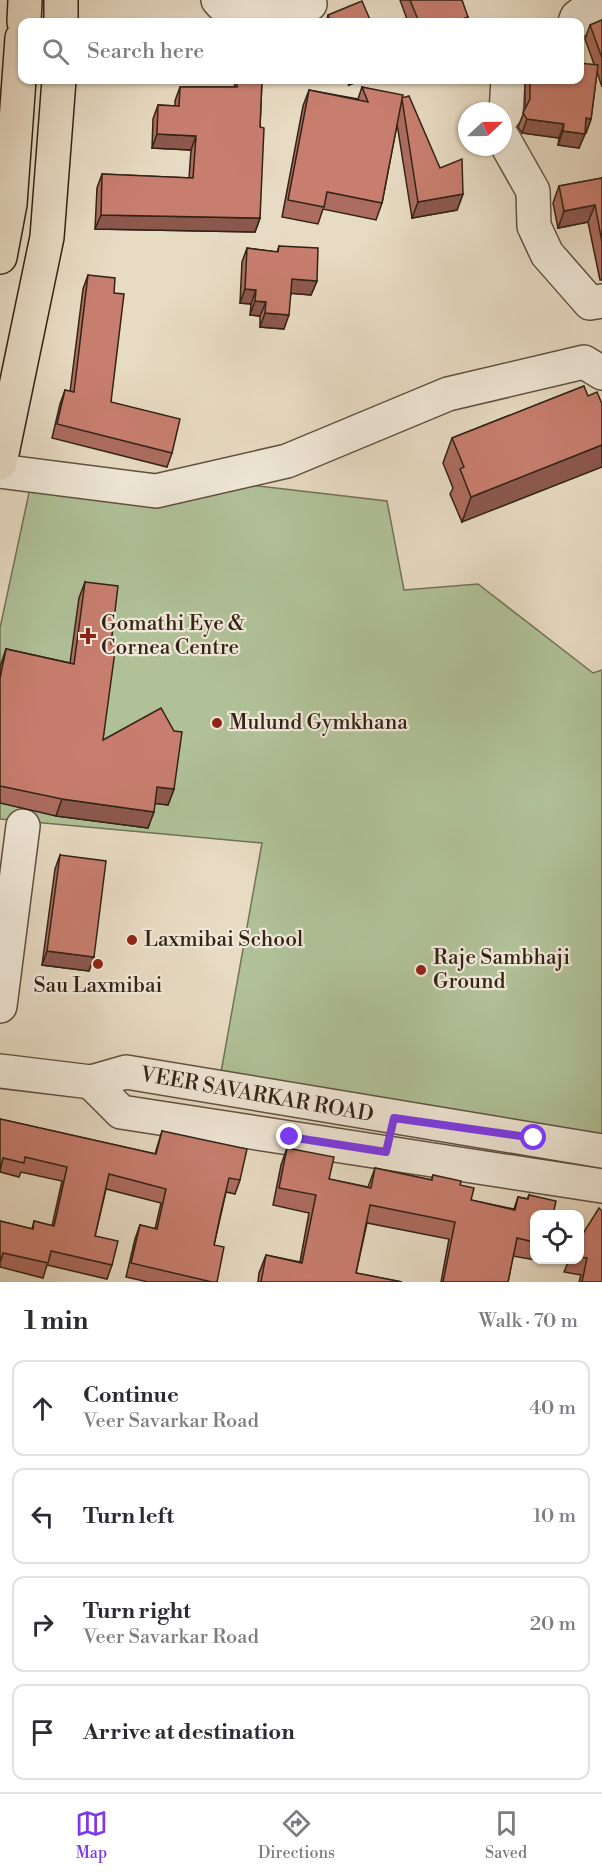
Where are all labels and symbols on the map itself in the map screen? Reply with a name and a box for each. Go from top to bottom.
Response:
north arrow [458,102,512,156]
place label: Gomathi Eye & Cornea Centre [101,611,245,661]
marker: Gomathi Eye & Cornea Centre [79,627,97,645]
place label: Mulund Gymkhana [229,710,408,736]
marker: Mulund Gymkhana [210,716,224,730]
place label: Laxmibai School [144,927,303,953]
marker: Laxmibai School [125,933,139,947]
place label: Raje Sambhaji Ground [433,945,570,995]
marker: Sau Laxmibai [91,957,105,971]
marker: Raje Sambhaji Ground [414,963,428,977]
place label: Sau Laxmibai [34,973,163,999]
street label: VEER SAVARKAR ROAD [137,1062,376,1128]
route end [276,1123,302,1149]
route start [520,1124,546,1150]

